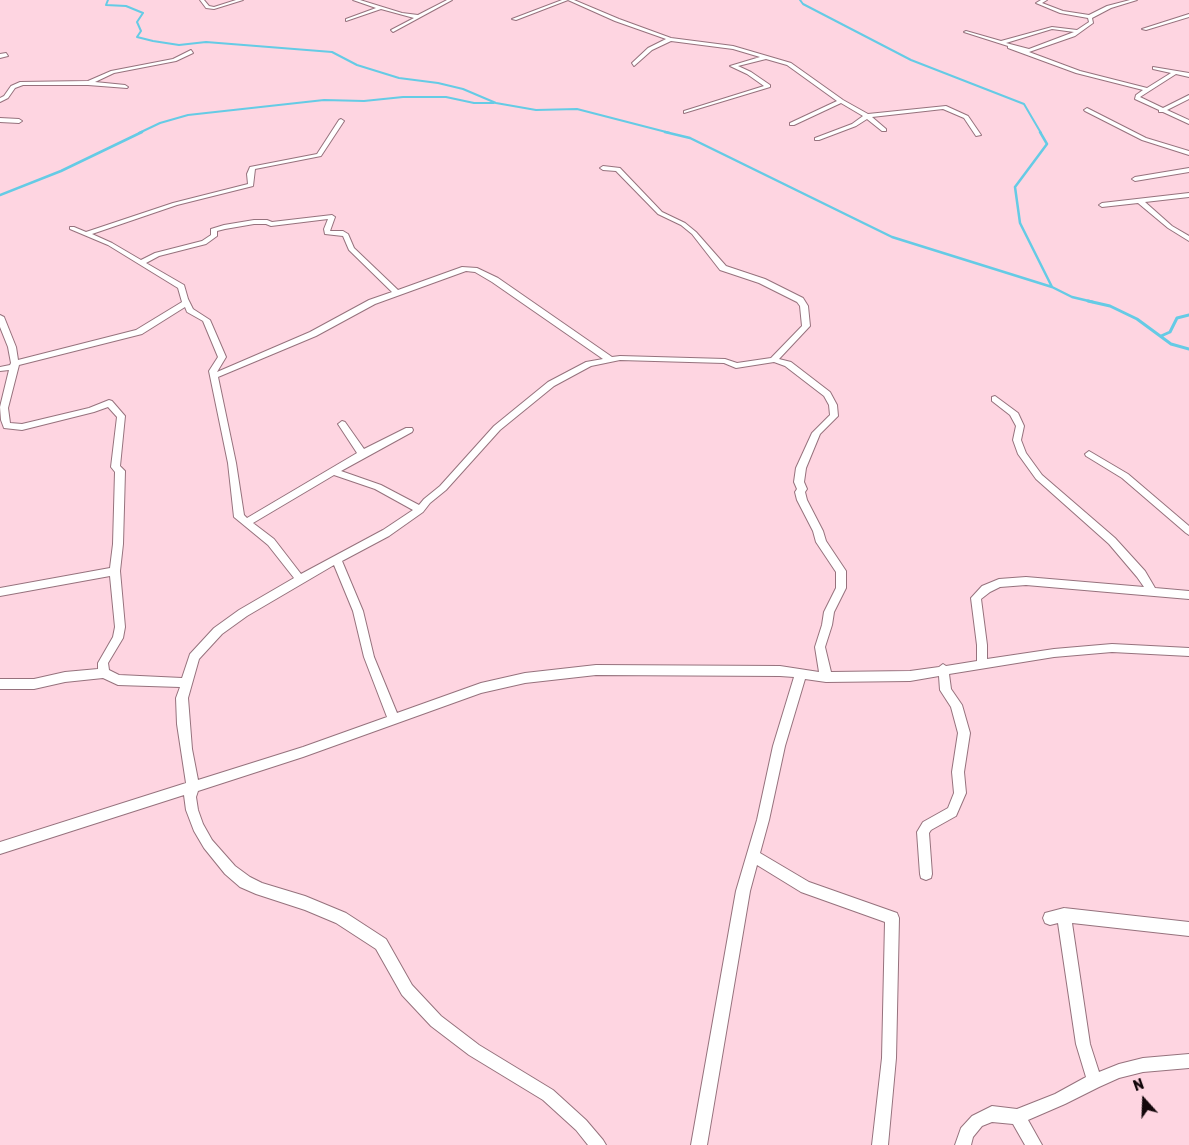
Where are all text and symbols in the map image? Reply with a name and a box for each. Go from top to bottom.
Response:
north arrow [1119,1075,1169,1125]
text: N [1131,1076,1146,1095]

